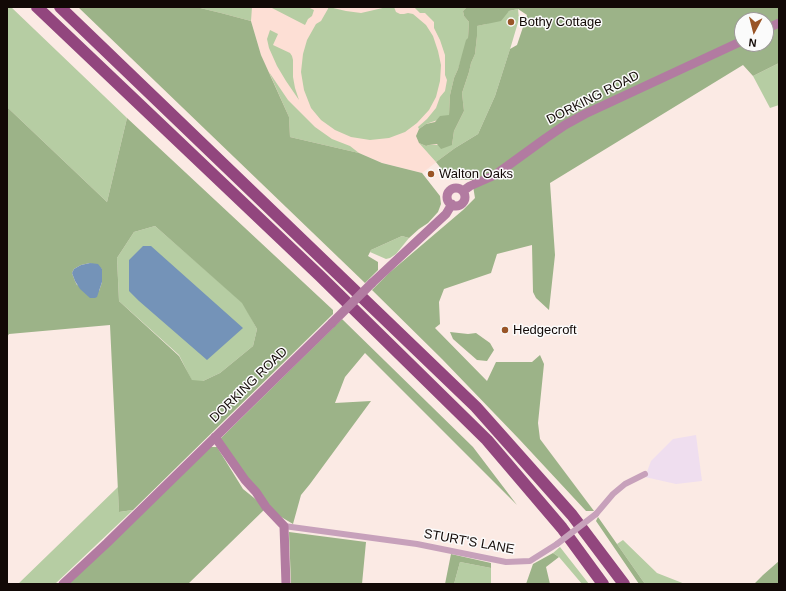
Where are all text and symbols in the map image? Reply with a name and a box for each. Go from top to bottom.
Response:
north arrow [734,12,774,52]
place label: Bothy Cottage [519,14,601,30]
marker: Bothy Cottage [506,17,516,27]
text: N [748,36,757,49]
street label: DORKING ROAD [544,68,642,128]
place label: Walton Oaks [439,166,513,182]
marker: Walton Oaks [426,169,436,179]
place label: Hedgecroft [513,322,577,338]
marker: Hedgecroft [500,325,510,335]
street label: DORKING ROAD [207,344,291,426]
street label: STURT'S LANE [422,526,516,558]

